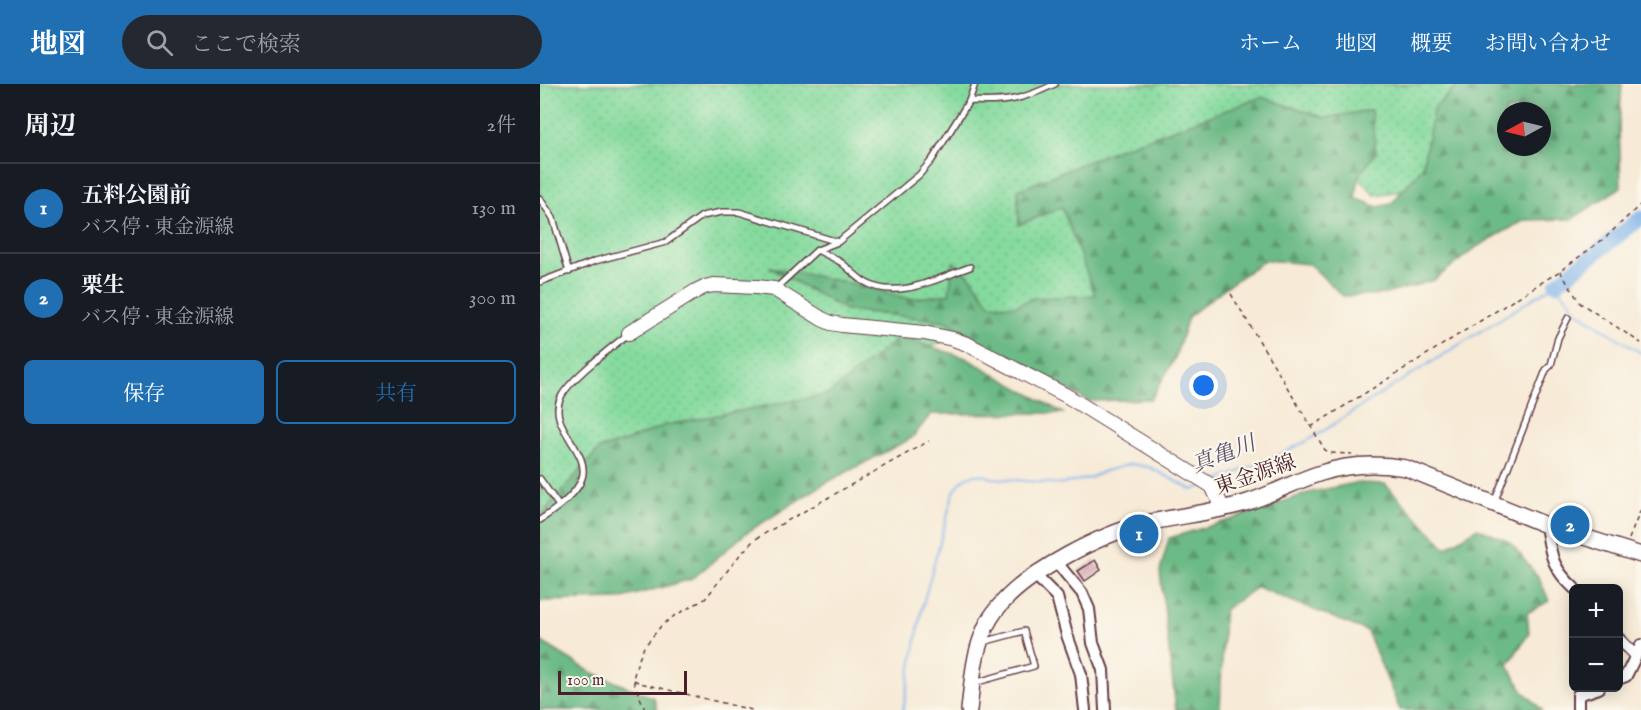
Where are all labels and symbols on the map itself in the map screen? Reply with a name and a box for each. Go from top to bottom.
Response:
north arrow [1497,102,1551,156]
your location [1189,371,1218,400]
water label: 真亀川 [1188,429,1261,480]
street label: 東金源線 [1211,449,1300,502]
pin: 2 [1550,502,1590,548]
pin: 1 [1120,512,1158,556]
scale bar [558,668,687,696]

